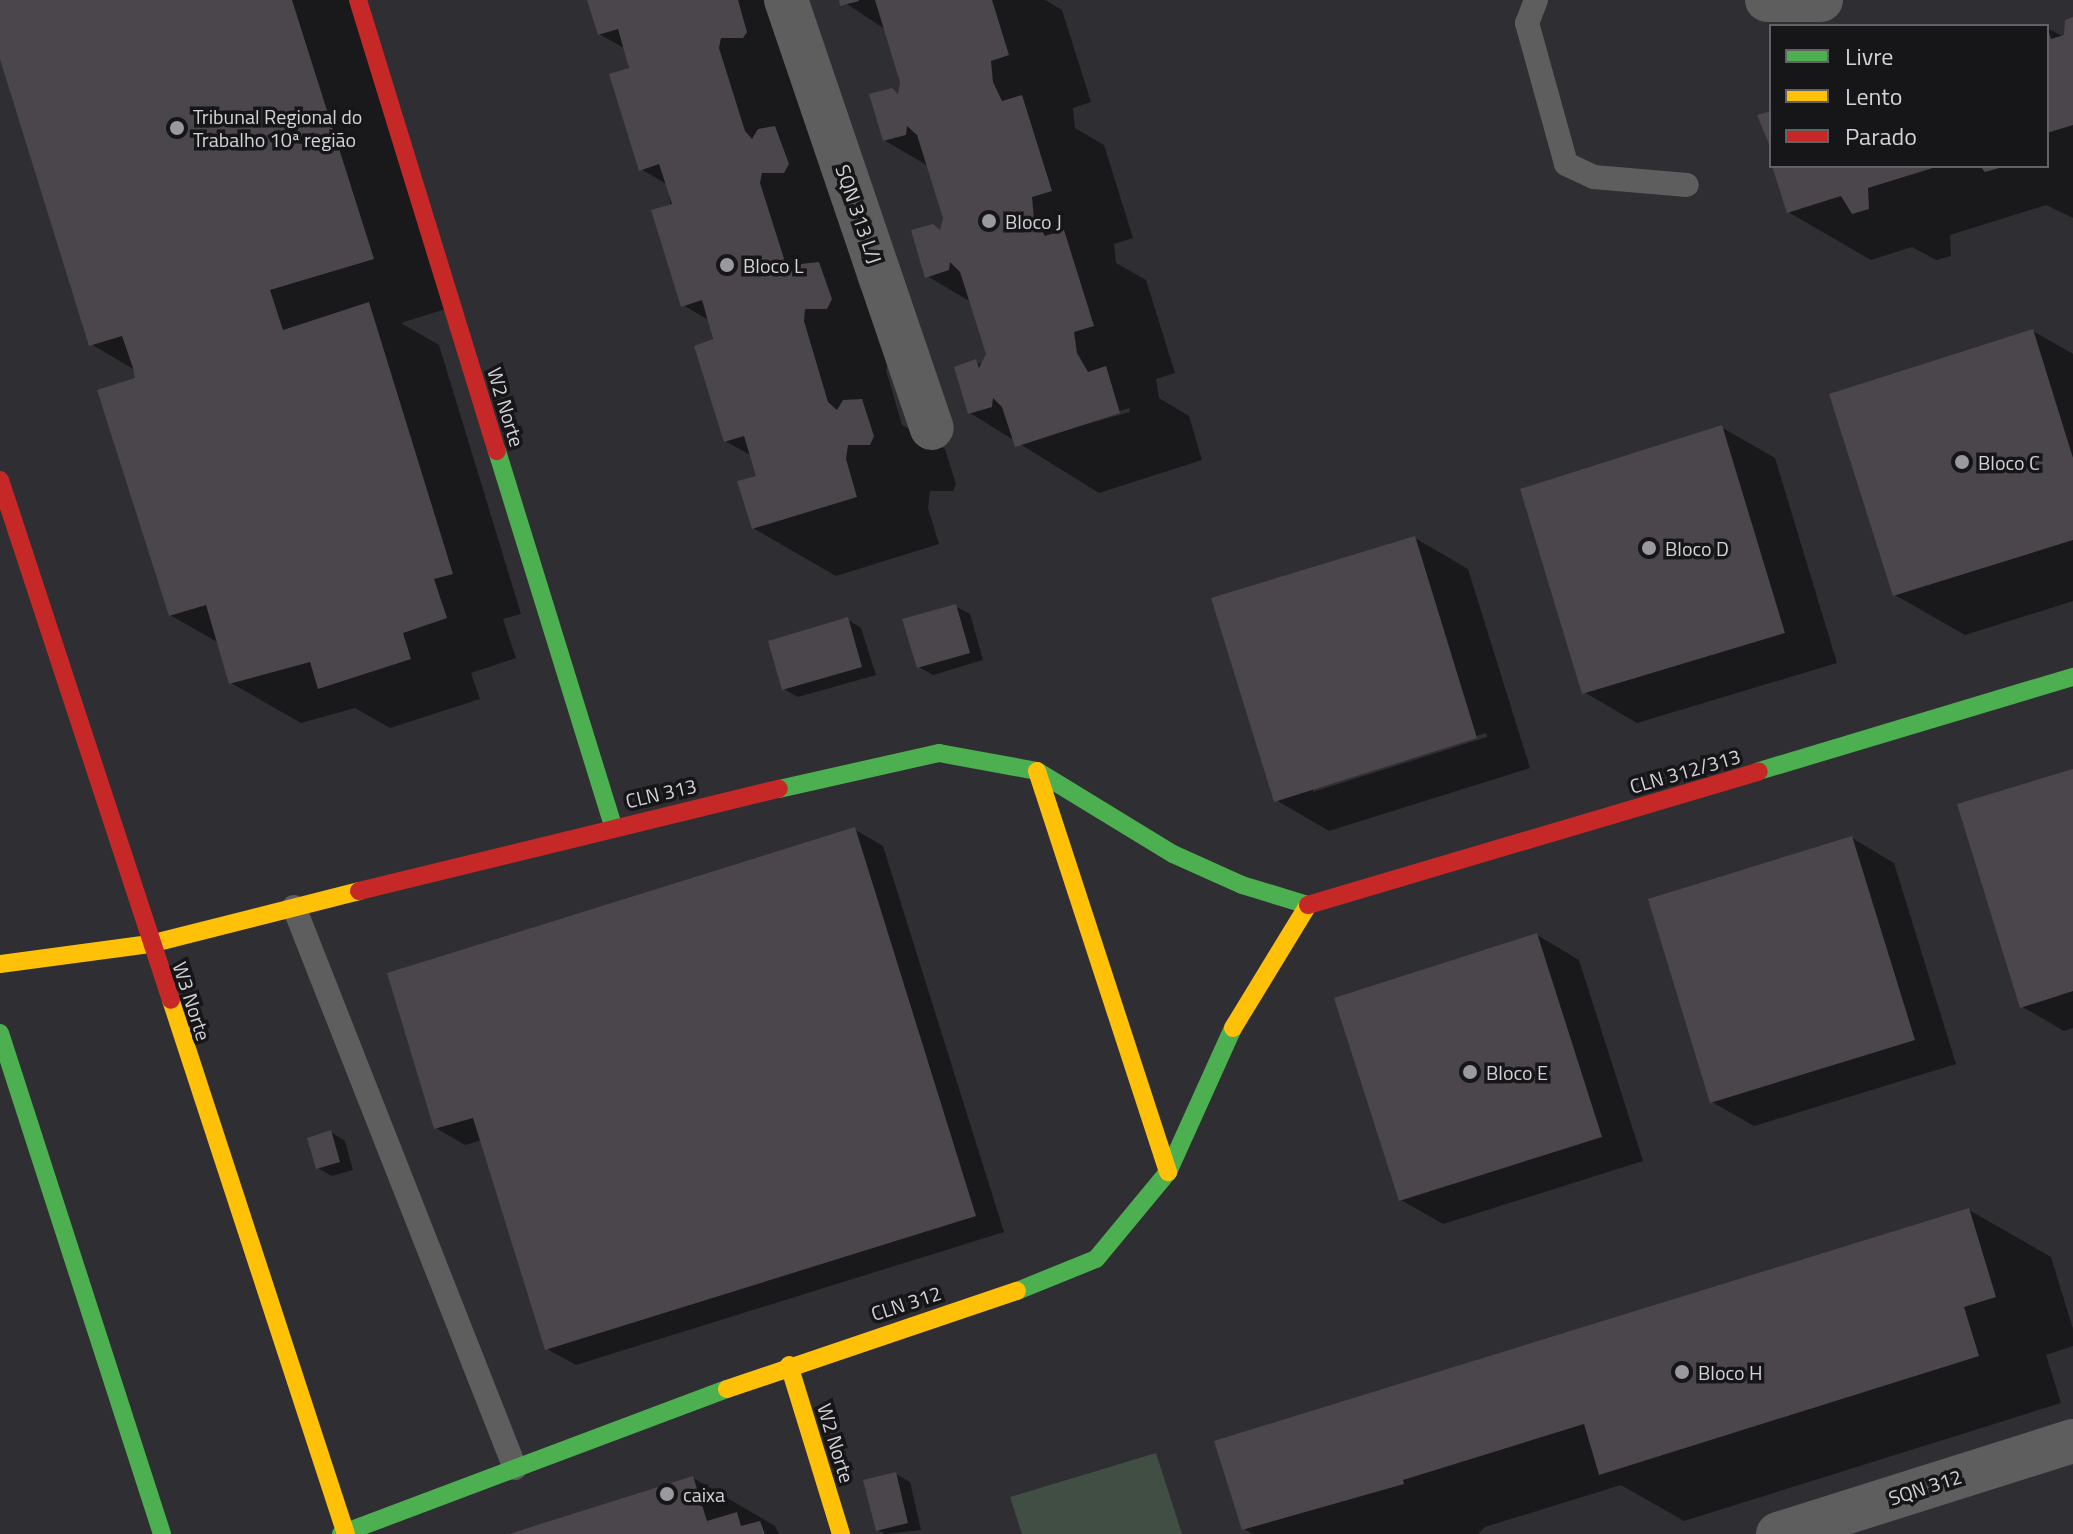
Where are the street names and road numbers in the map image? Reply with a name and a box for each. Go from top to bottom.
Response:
street label: SQN 313 L/J [831,161,887,267]
street label: W2 Norte [483,365,529,449]
street label: CLN 312/313 [1627,744,1743,798]
street label: CLN 313 [623,773,699,813]
street label: W3 Norte [168,959,216,1043]
street label: CLN 312 [868,1280,944,1326]
street label: W2 Norte [813,1401,859,1485]
street label: SQN 312 [1885,1464,1965,1510]

